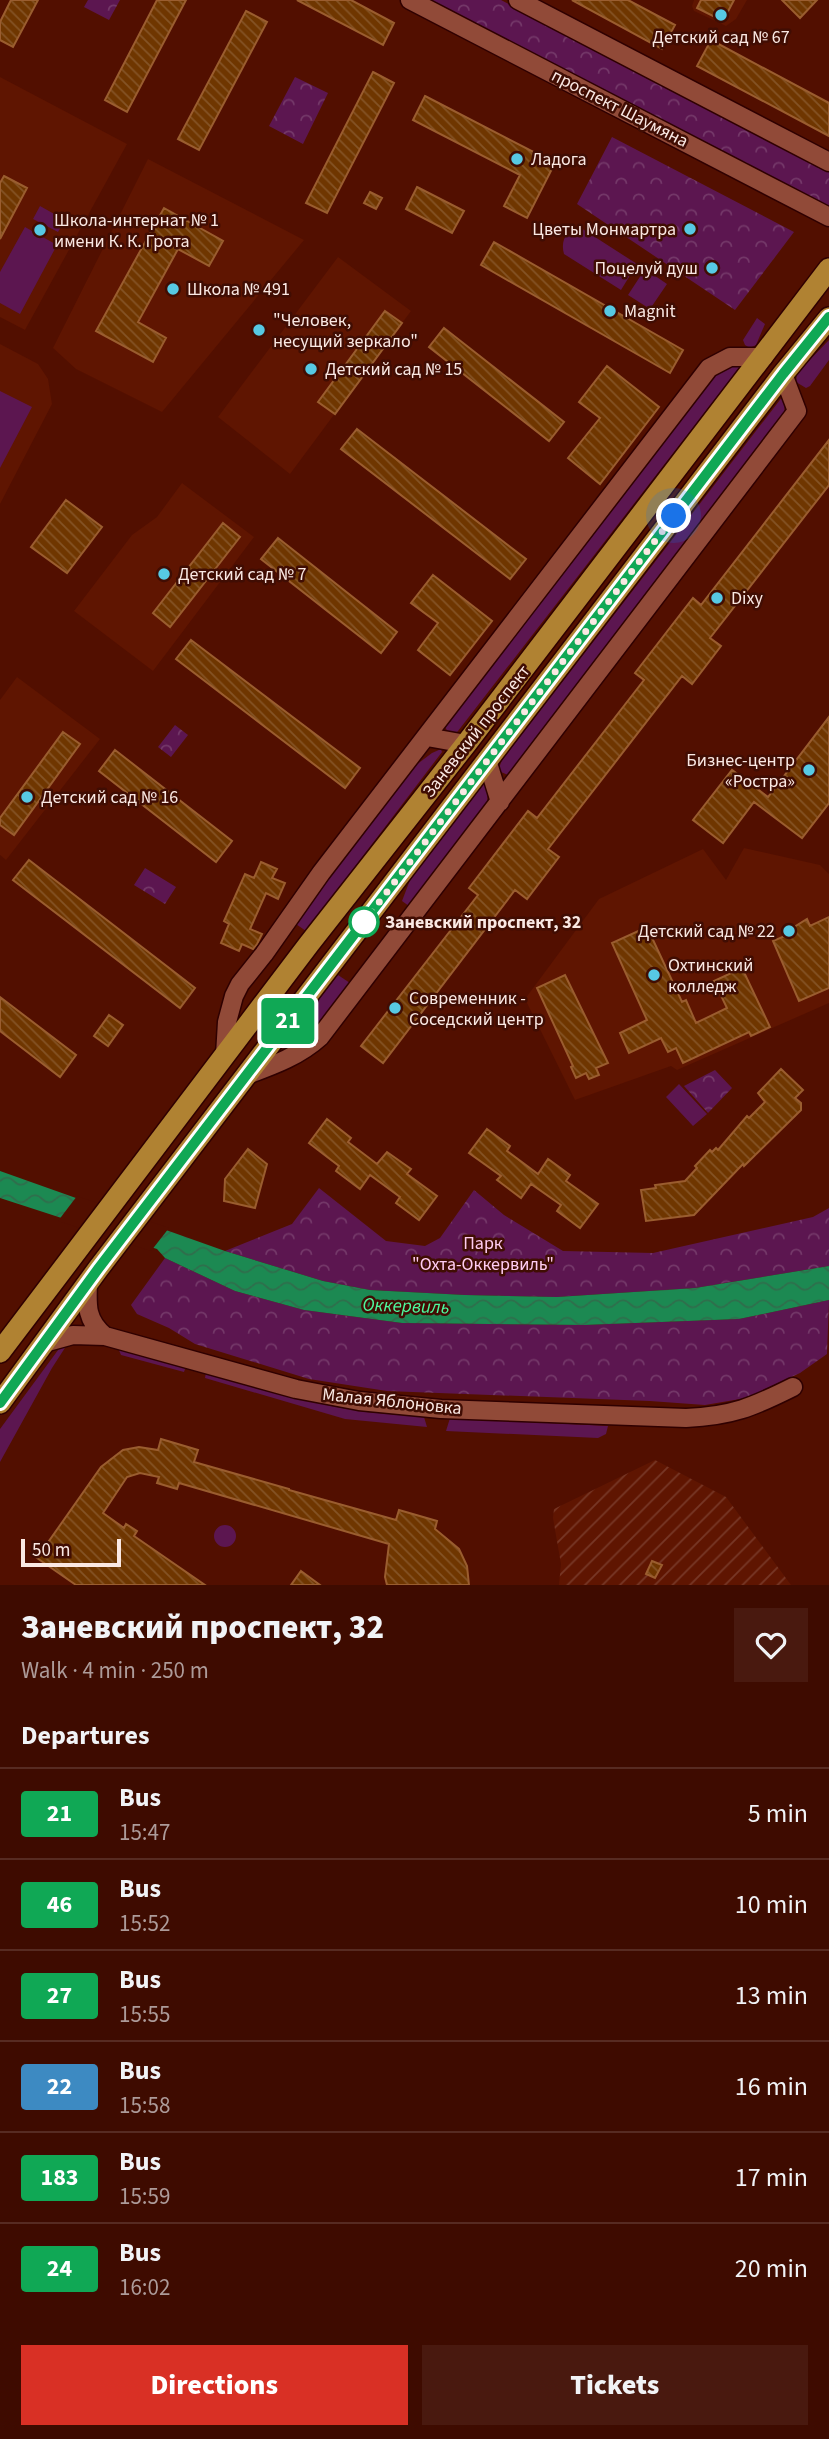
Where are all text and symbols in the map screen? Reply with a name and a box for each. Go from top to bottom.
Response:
marker: Детский сад № 67 [713,7,729,23]
place label: Детский сад № 67 [652,25,790,50]
street label: проспект Шаумяна [547,63,692,154]
place label: Ладога [531,147,587,172]
marker: Ладога [509,151,525,167]
place label: Школа-интернат № 1 имени К. К. Грота [54,208,219,254]
place label: Цветы Монмартра [532,217,676,242]
marker: Цветы Монмартра [682,221,698,237]
marker: Школа-интернат № 1 имени К. К. Грота [32,222,48,238]
place label: Поцелуй душ [595,256,698,281]
marker: Поцелуй душ [704,260,720,276]
place label: Школа № 491 [187,277,290,302]
marker: Школа № 491 [165,281,181,297]
place label: Magnit [624,299,676,324]
marker: Magnit [602,303,618,319]
place label: "Человек, несущий зеркало" [273,308,418,354]
marker: "Человек, несущий зеркало" [251,322,267,338]
place label: Детский сад № 15 [325,357,462,382]
marker: Детский сад № 15 [303,361,319,377]
your location [656,498,691,533]
place label: Детский сад № 7 [178,562,306,587]
marker: Детский сад № 7 [156,566,172,582]
place label: Dixy [731,586,764,611]
marker: Dixy [709,590,725,606]
street label: Заневский проспект [417,660,536,803]
place label: Бизнес-центр «Ростра» [686,748,795,794]
marker: Бизнес-центр «Ростра» [801,762,817,778]
place label: Детский сад № 16 [41,785,178,810]
marker: Детский сад № 16 [19,789,35,805]
marker: Заневский проспект, 32 [349,907,379,937]
place label: Заневский проспект, 32 [385,910,581,935]
place label: Детский сад № 22 [638,919,775,944]
marker: Детский сад № 22 [781,923,797,939]
place label: Охтинский колледж [668,953,753,999]
marker: Охтинский колледж [646,967,662,983]
place label: Современник - Соседский центр [409,986,544,1032]
line badge: 21 [256,998,320,1044]
marker: Современник - Соседский центр [387,1000,403,1016]
text: 21 [275,1003,301,1038]
park label: Парк "Охта-Оккервиль" [412,1231,554,1277]
water label: Оккервиль [362,1291,450,1322]
street label: Малая Яблоновка [321,1382,463,1421]
scale bar [21,1536,121,1568]
text: 50 m [32,1537,70,1564]
text: Заневский проспект, 32 [21,1604,384,1651]
button: heart [734,1608,808,1682]
text: Walk · 4 min · 250 m [21,1654,209,1687]
text: Departures [21,1717,149,1754]
text: Bus [119,1779,161,1816]
text: 5 min [748,1795,808,1832]
text: 21 [47,1796,72,1831]
text: 15:47 [119,1816,170,1849]
text: Bus [119,1870,161,1907]
text: 10 min [735,1886,808,1923]
text: 46 [47,1887,72,1922]
text: 15:52 [119,1907,170,1940]
text: Bus [119,1961,161,1998]
text: 13 min [735,1977,808,2014]
text: 27 [47,1978,72,2013]
text: 15:55 [119,1998,170,2031]
text: Bus [119,2052,161,2089]
text: 16 min [735,2068,808,2105]
text: 22 [47,2069,72,2104]
text: 15:58 [119,2089,170,2122]
text: Bus [119,2143,161,2180]
text: 17 min [735,2159,808,2196]
text: 183 [40,2160,79,2195]
text: 15:59 [119,2180,170,2213]
text: Bus [119,2234,161,2271]
text: 20 min [735,2250,808,2287]
text: 24 [47,2251,72,2286]
text: 16:02 [119,2271,170,2304]
button: Directions [21,2345,408,2425]
button: Tickets [422,2345,808,2425]

